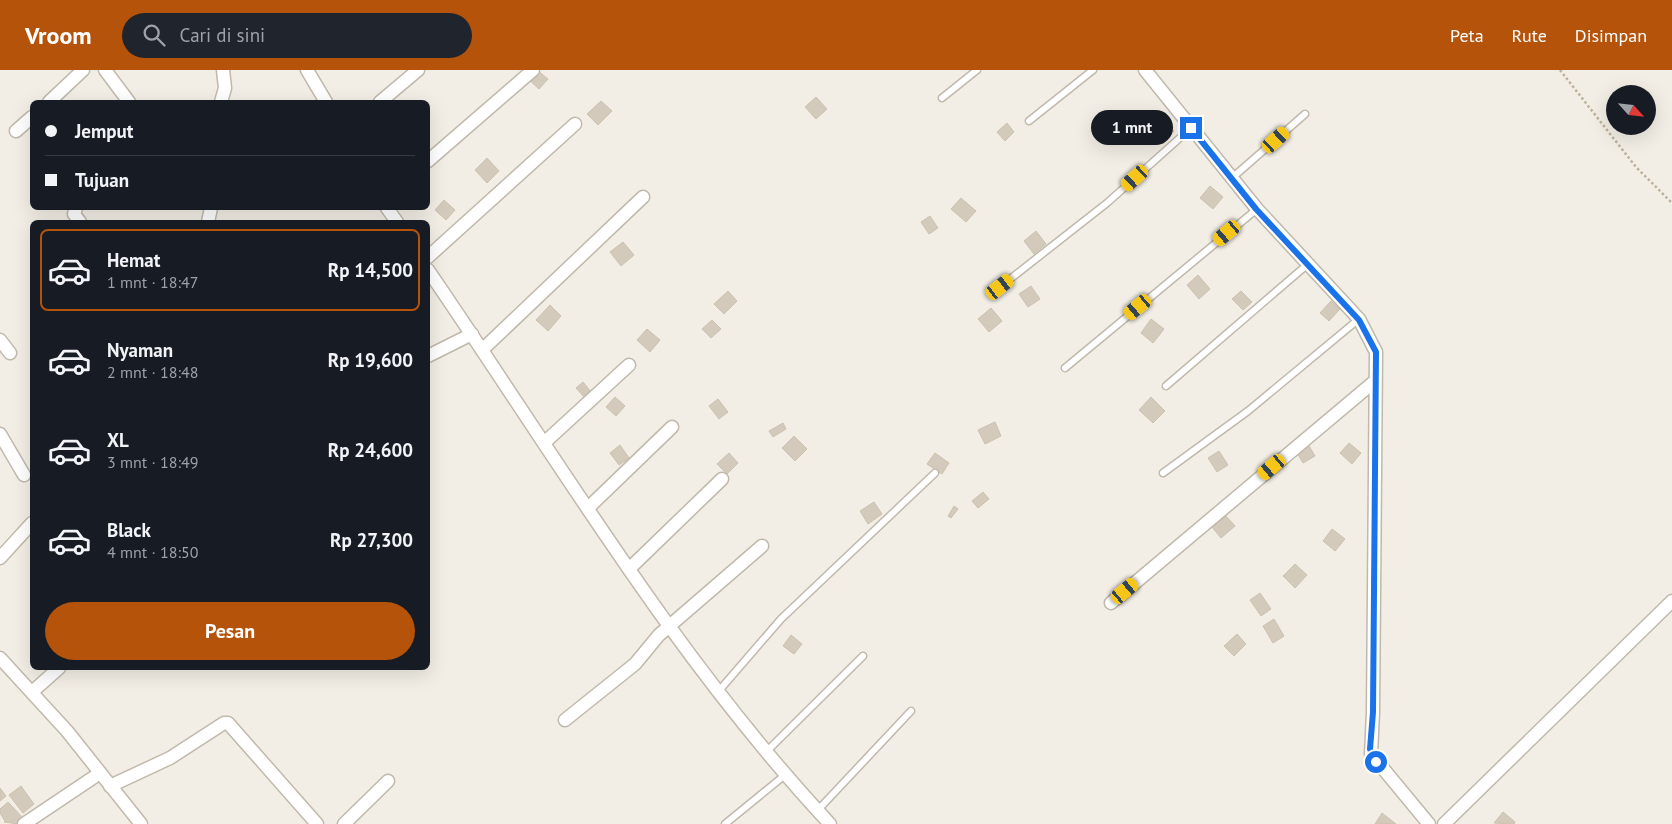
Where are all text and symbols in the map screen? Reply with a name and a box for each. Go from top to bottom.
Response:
search box [122,13,472,58]
text: Vroom [25,20,92,51]
icon: search [140,21,168,49]
text: Cari di sini [180,23,265,47]
text: Peta [1450,24,1484,47]
text: Rute [1512,24,1547,47]
text: Disimpan [1575,24,1647,47]
north arrow [1606,85,1656,135]
map controls [1606,85,1656,135]
callout: 1 mnt [1091,110,1174,146]
text: 1 mnt [1112,117,1152,137]
route end [1180,117,1202,139]
text: Jemput [75,119,133,143]
car [1259,124,1292,156]
car [1118,162,1151,194]
text: Tujuan [75,168,129,192]
car [1210,218,1243,248]
icon: car [47,248,92,293]
text: Hemat [107,248,160,272]
text: Rp 14,500 [328,258,413,282]
text: 1 mnt · 18:47 [107,272,198,292]
car [983,272,1016,302]
car [1121,292,1154,322]
icon: car [47,338,92,383]
text: Nyaman [107,338,173,362]
text: Rp 19,600 [328,348,413,372]
text: 2 mnt · 18:48 [107,362,198,382]
icon: car [47,428,92,473]
text: XL [107,428,129,452]
text: Rp 24,600 [328,438,413,462]
text: 3 mnt · 18:49 [107,452,198,472]
car [1255,452,1288,482]
icon: car [47,518,92,563]
text: Black [107,518,151,542]
text: Rp 27,300 [330,528,413,552]
text: 4 mnt · 18:50 [107,542,198,562]
car [1108,576,1141,606]
button: Pesan [45,602,415,660]
route start [1365,751,1387,773]

